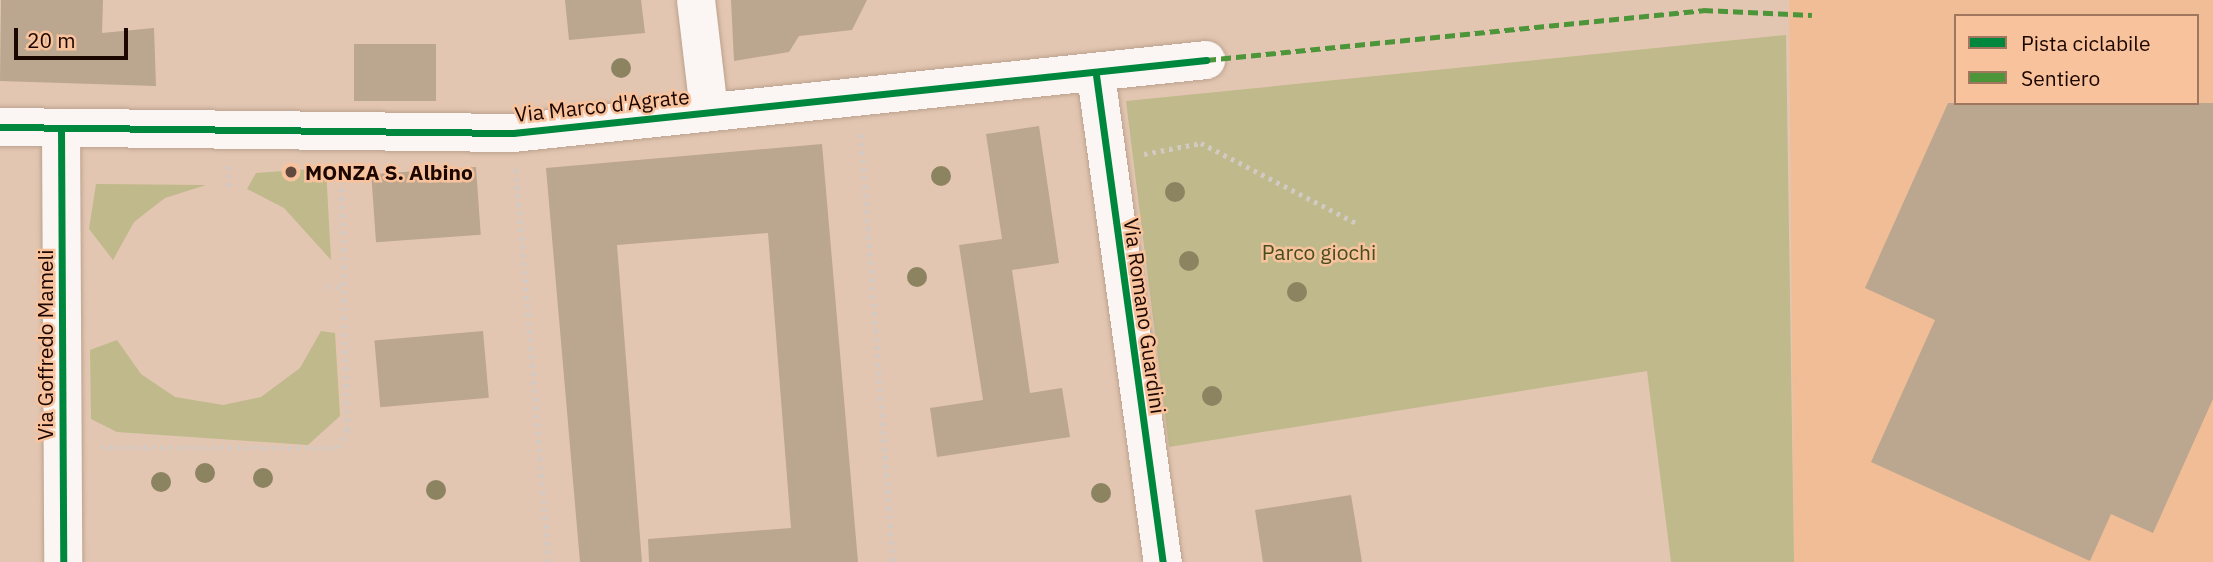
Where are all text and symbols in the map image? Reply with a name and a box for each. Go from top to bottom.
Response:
scale bar [18,14,131,58]
legend [1954,14,2199,105]
text: 20 m [27,26,76,54]
text: Pista ciclabile [2021,29,2151,57]
text: Sentiero [2021,64,2100,92]
street label: Via Marco d'Agrate [513,83,691,127]
place label: MONZA S. Albino [305,159,473,185]
marker: MONZA S. Albino [283,164,299,180]
street label: Via Romano Guardini [1119,217,1171,415]
park label: Parco giochi [1262,239,1376,265]
street label: Via Goffredo Mameli [32,249,58,441]

